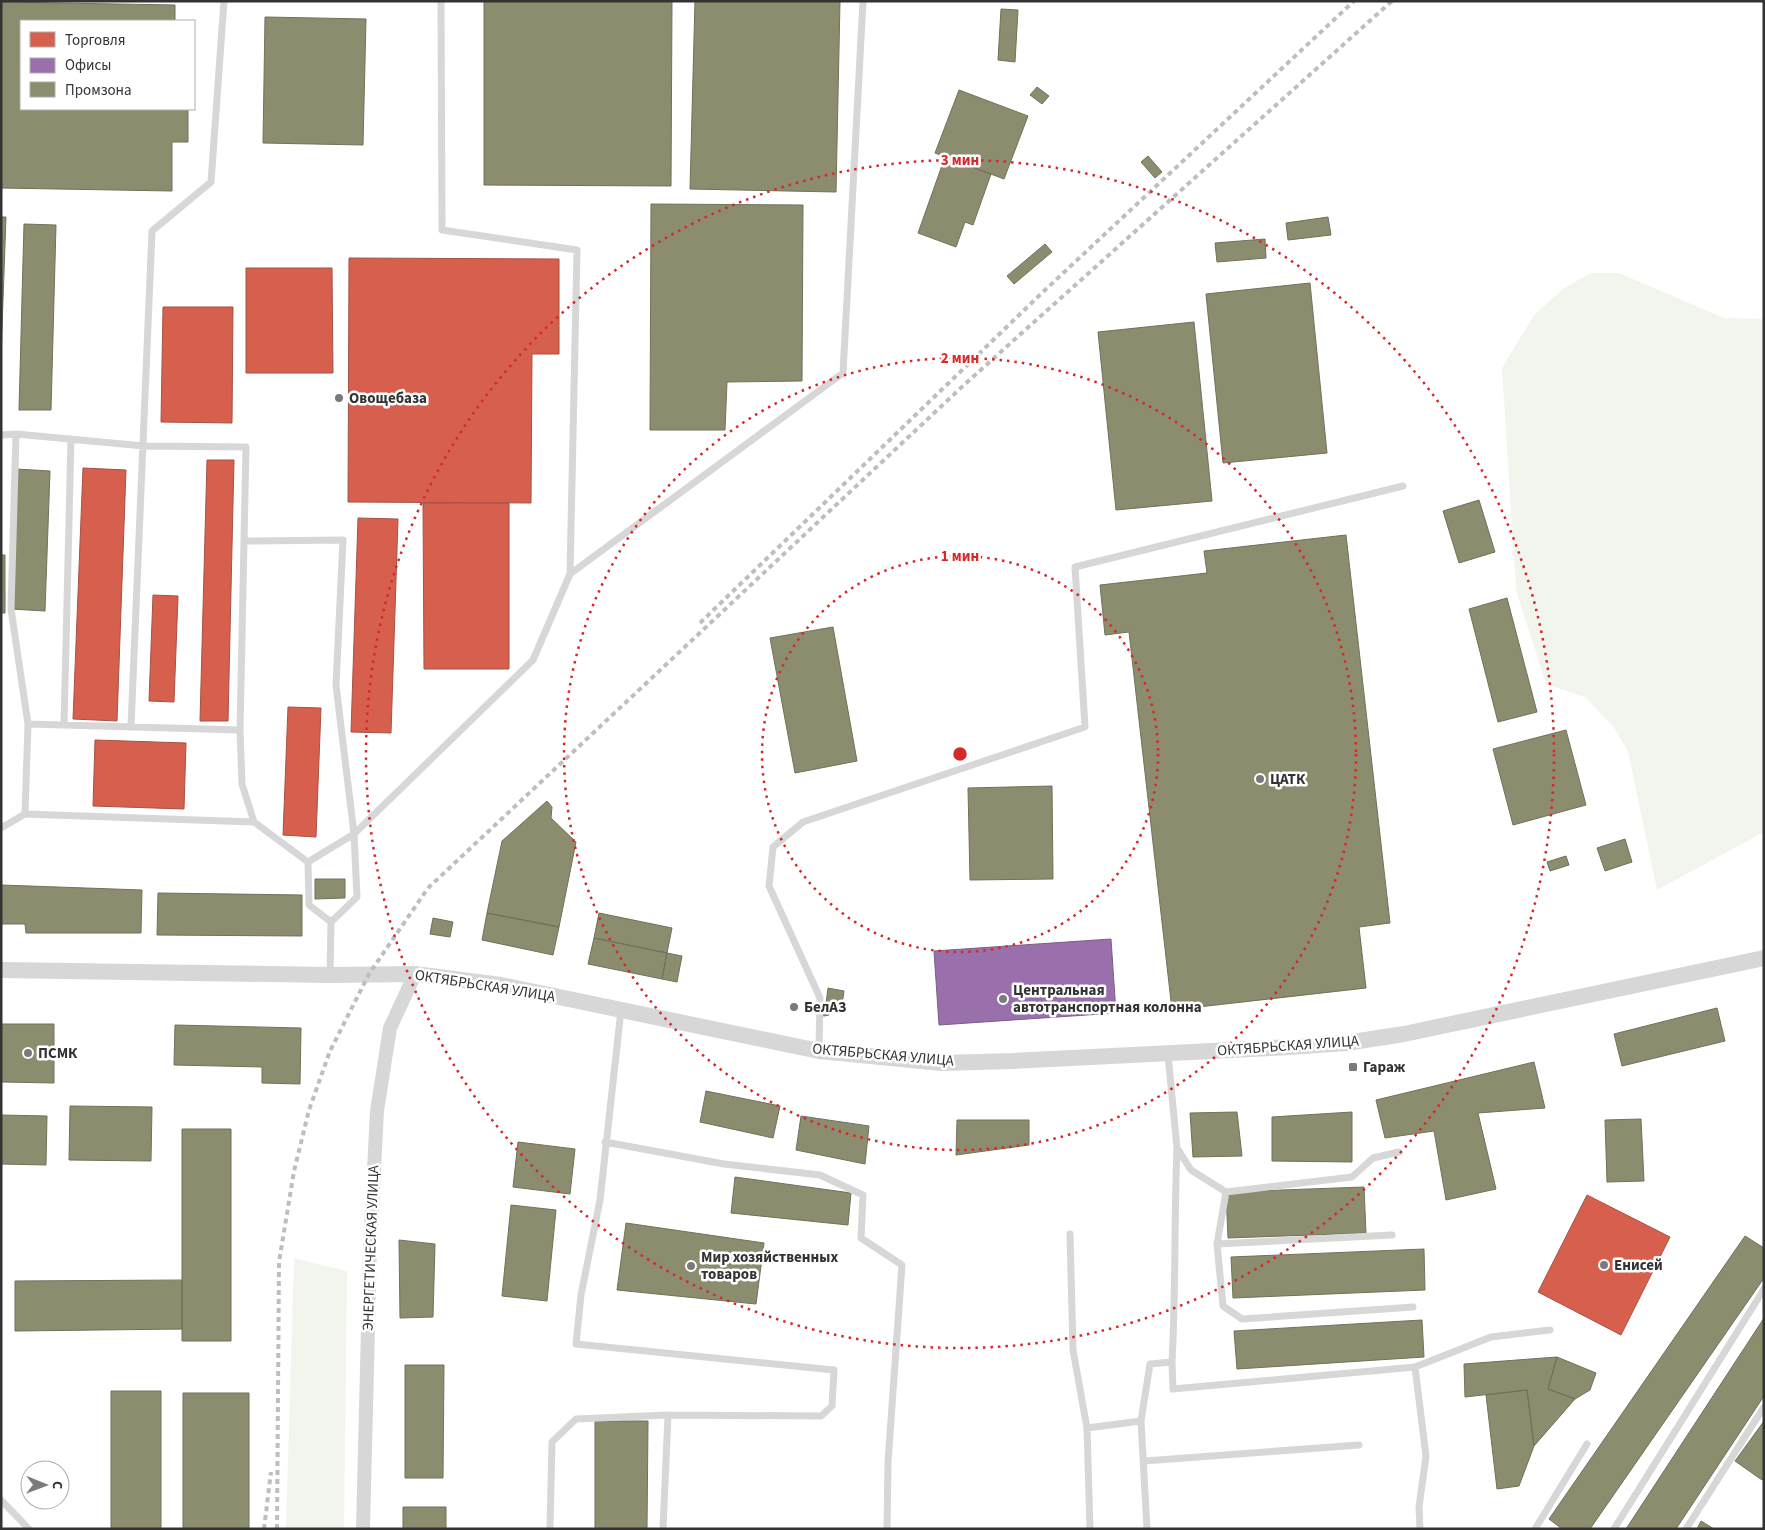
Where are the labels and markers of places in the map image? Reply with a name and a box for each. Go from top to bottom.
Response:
place label: Овощебаза [349,388,427,409]
marker: Овощебаза [333,392,345,404]
centre of rings [951,745,969,763]
place label: ЦАТК [1270,769,1306,790]
marker: ЦАТК [1254,773,1266,785]
place label: Центральная автотранспортная колонна [1013,980,1202,1018]
marker: Центральная автотранспортная колонна [997,993,1009,1005]
place label: БелАЗ [804,997,846,1018]
marker: БелАЗ [788,1001,800,1013]
place label: ПСМК [38,1043,78,1064]
marker: ПСМК [22,1047,34,1059]
place label: Гараж [1363,1057,1406,1078]
marker: Гараж [1347,1061,1359,1073]
place label: Мир хозяйственных товаров [701,1247,838,1285]
place label: Енисей [1614,1255,1663,1276]
marker: Енисей [1598,1259,1610,1271]
marker: Мир хозяйственных товаров [685,1260,697,1272]

